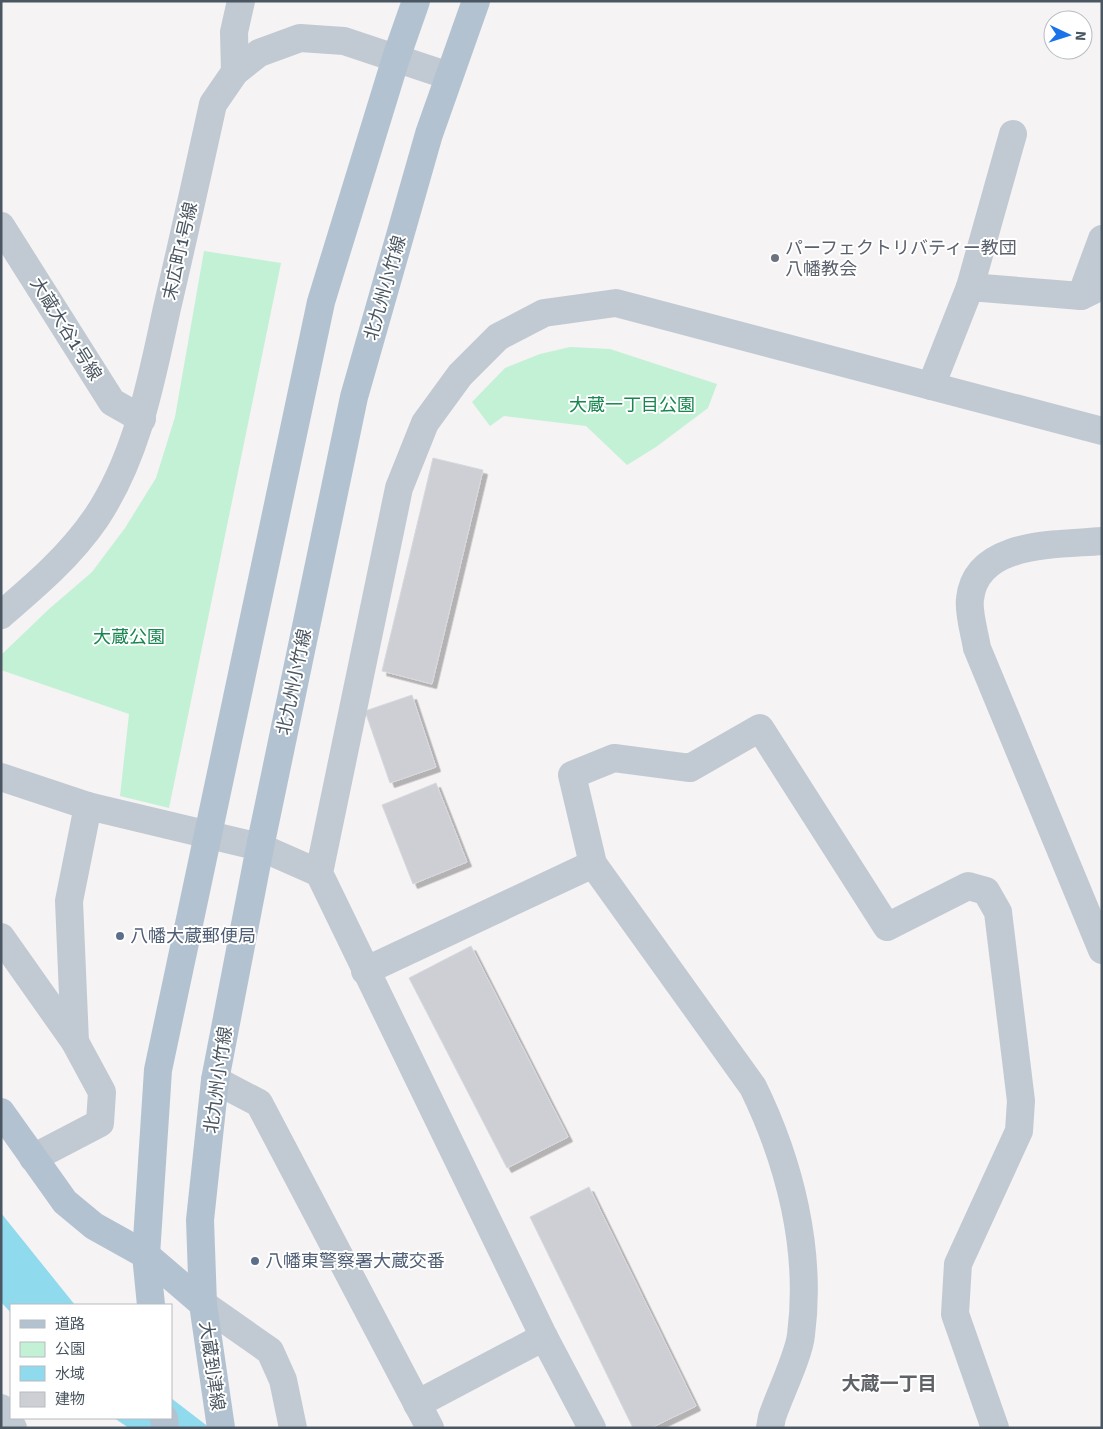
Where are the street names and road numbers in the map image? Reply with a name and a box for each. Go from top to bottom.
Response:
street label: 末広町1号線 [158,200,202,302]
street label: 北九州小竹線 [360,233,410,343]
street label: 大蔵大谷1号線 [25,273,107,385]
street label: 北九州小竹線 [272,627,316,737]
street label: 北九州小竹線 [200,1025,236,1135]
street label: 大蔵到津線 [195,1320,229,1412]

